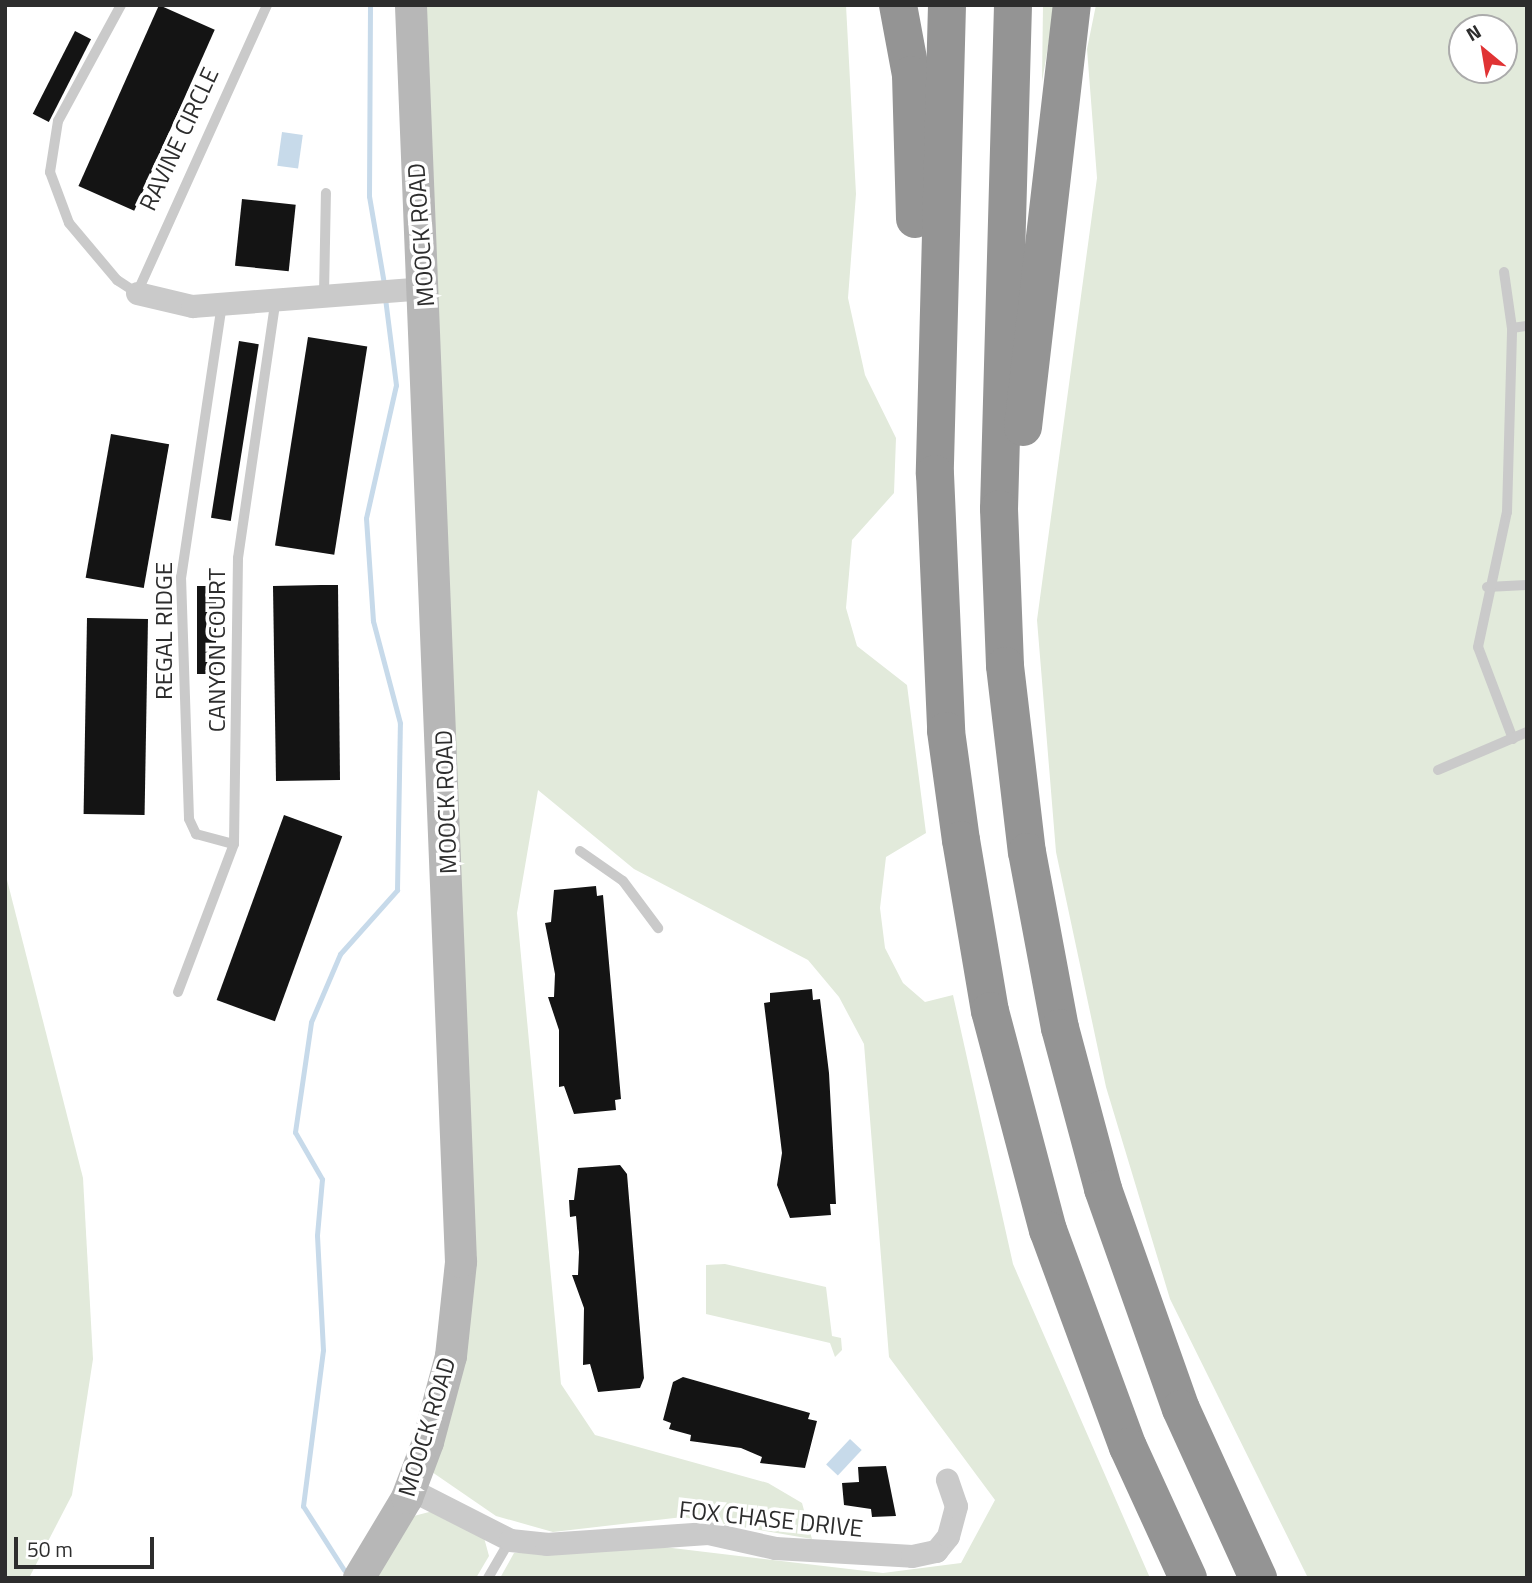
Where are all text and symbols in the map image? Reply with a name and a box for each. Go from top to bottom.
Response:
north arrow [1448,14,1518,84]
text: N [1460,16,1486,48]
street label: RAVINE CIRCLE [133,63,225,215]
street label: MOOCK ROAD [402,162,440,308]
street label: REGAL RIDGE [150,562,178,700]
street label: CANYON COURT [203,568,231,732]
street label: MOOCK ROAD [429,730,463,874]
street label: MOOCK ROAD [392,1354,462,1500]
street label: FOX CHASE DRIVE [678,1495,864,1543]
scale bar [18,1524,158,1568]
text: 50 m [27,1533,73,1565]

